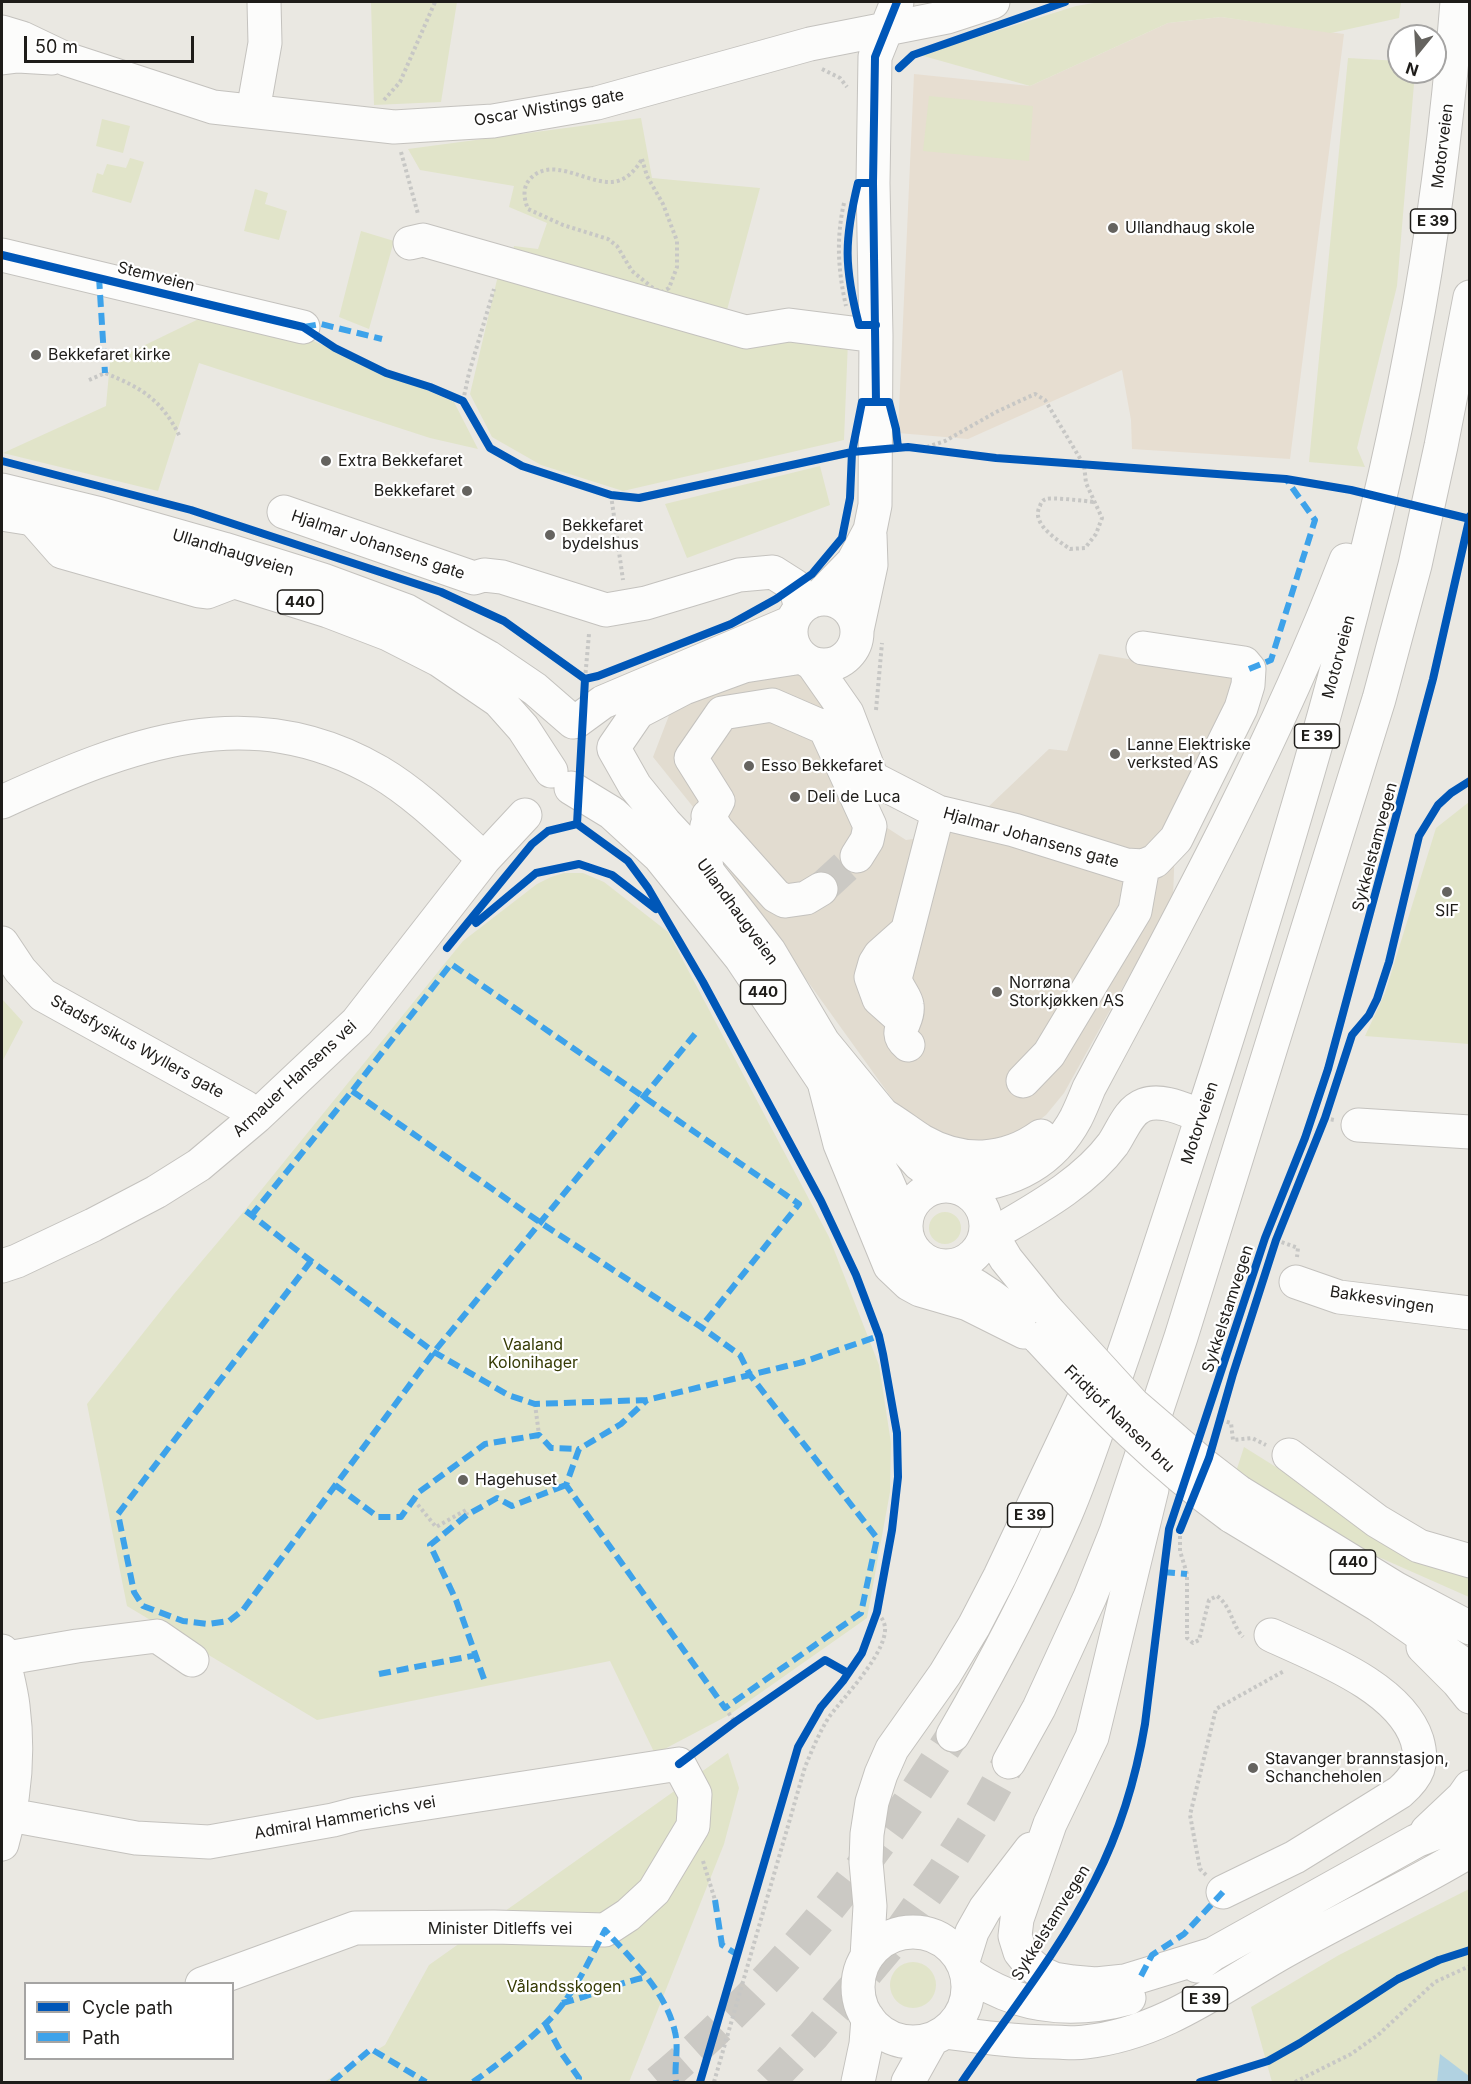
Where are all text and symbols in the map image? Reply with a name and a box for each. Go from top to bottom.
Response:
scale bar [27,24,196,62]
north arrow [1387,24,1447,84]
text: 50 m [35,36,78,57]
text: N [1403,58,1421,81]
street label: Oscar Wistings gate [472,85,626,131]
street label: Motorveien [1428,102,1458,190]
road number: E 39 [1410,209,1456,233]
place label: Ullandhaug skole [1125,218,1255,238]
marker: Ullandhaug skole [1106,221,1120,235]
street label: Stemveien [115,258,197,296]
place label: Bekkefaret kirke [48,345,170,365]
marker: Bekkefaret kirke [29,348,43,362]
place label: Extra Bekkefaret [338,451,463,471]
marker: Extra Bekkefaret [319,454,333,468]
place label: Bekkefaret [374,481,455,501]
marker: Bekkefaret [460,484,474,498]
street label: Hjalmar Johansens gate [289,506,467,584]
place label: Bekkefaret bydelshus [562,516,643,554]
street label: Ullandhaugveien [170,525,296,581]
marker: Bekkefaret bydelshus [543,528,557,542]
road number: 440 [278,590,322,614]
street label: Motorveien [1319,613,1359,701]
road number: E 39 [1294,724,1340,748]
place label: Lanne Elektriske verksted AS [1127,735,1251,773]
marker: Lanne Elektriske verksted AS [1108,747,1122,761]
place label: Esso Bekkefaret [761,756,883,776]
marker: Esso Bekkefaret [742,759,756,773]
street label: Sykkelstamvegen [1349,780,1401,914]
place label: Deli de Luca [807,787,901,807]
marker: Deli de Luca [788,790,802,804]
street label: Hjalmar Johansens gate [941,804,1121,872]
street label: Ullandhaugveien [692,855,782,969]
marker: SIF [1440,885,1454,899]
place label: SIF [1435,901,1459,921]
place label: Norrøna Storkjøkken AS [1009,973,1124,1011]
road number: 440 [740,980,786,1004]
marker: Norrøna Storkjøkken AS [990,985,1004,999]
street label: Stadsfysikus Wyllers gate [47,991,227,1103]
street label: Armauer Hansens vei [229,1017,361,1141]
street label: Motorveien [1178,1079,1222,1167]
street label: Sykkelstamvegen [1198,1243,1258,1375]
street label: Bakkesvingen [1328,1282,1436,1318]
park label: Vaaland Kolonihager [488,1335,578,1373]
street label: Fridtjof Nansen bru [1060,1361,1178,1477]
place label: Hagehuset [475,1470,557,1490]
marker: Hagehuset [456,1473,470,1487]
road number: E 39 [1008,1503,1052,1527]
road number: 440 [1330,1550,1376,1574]
place label: Stavanger brannstasjon, Schancheholen [1265,1749,1449,1787]
marker: Stavanger brannstasjon, Schancheholen [1246,1761,1260,1775]
street label: Admiral Hammerichs vei [253,1793,437,1843]
street label: Sykkelstamvegen [1008,1862,1094,1984]
street label: Minister Ditleffs vei [428,1919,572,1939]
park label: Vålandsskogen [507,1977,621,1997]
legend [24,1982,234,2060]
road number: E 39 [1182,1987,1228,2011]
text: Cycle path [82,1997,173,2018]
text: Path [82,2027,120,2048]

